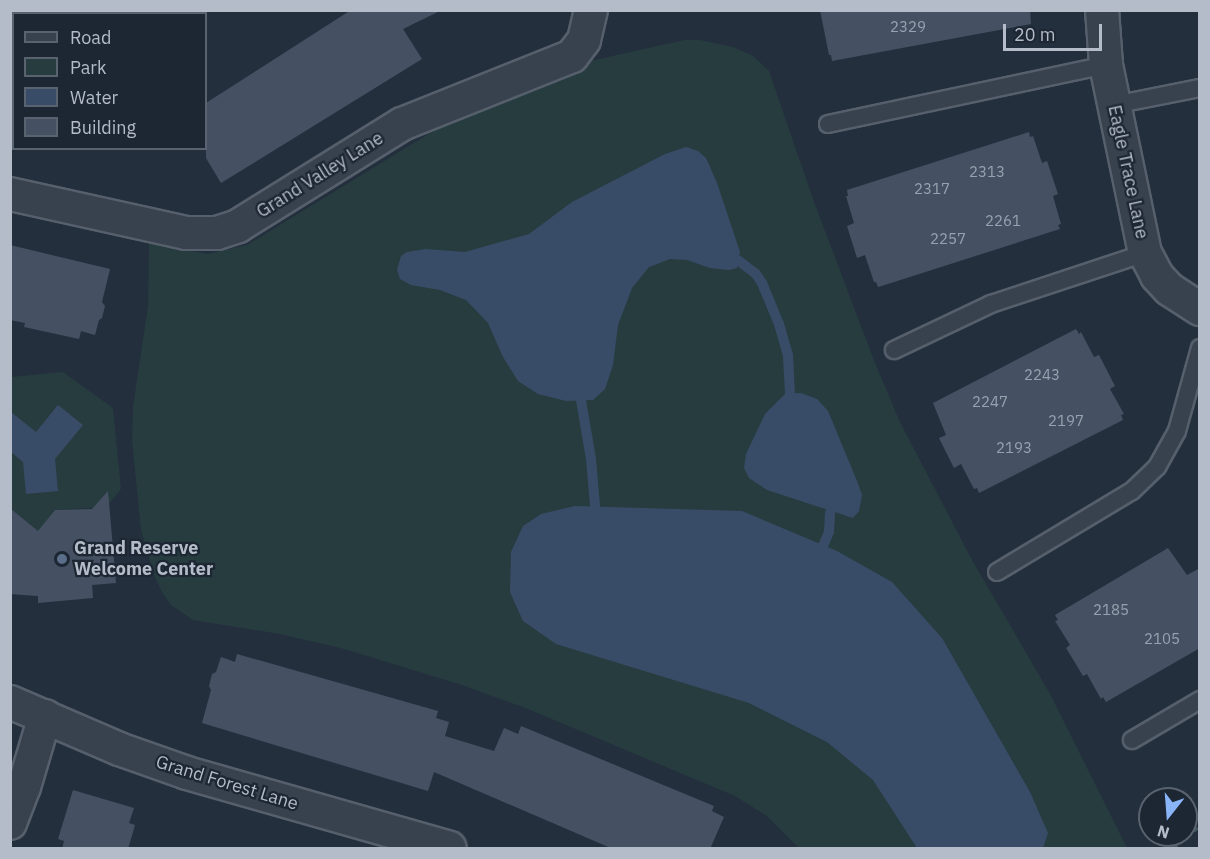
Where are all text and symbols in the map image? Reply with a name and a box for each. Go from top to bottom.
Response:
legend [12,12,207,150]
scale bar [1006,12,1105,50]
house number: 2329 [890,18,926,36]
text: 20 m [1014,23,1056,46]
text: Road [70,26,111,49]
text: Park [70,56,106,79]
text: Water [70,86,118,109]
street label: Eagle Trace Lane [1103,103,1153,241]
text: Building [70,116,136,139]
street label: Grand Valley Lane [253,127,387,223]
house number: 2313 [969,163,1005,181]
house number: 2317 [914,180,950,198]
house number: 2261 [985,212,1021,230]
house number: 2257 [930,230,966,248]
house number: 2243 [1024,366,1060,384]
house number: 2247 [972,393,1008,411]
house number: 2197 [1048,412,1084,430]
house number: 2193 [996,439,1032,457]
place label: Grand Reserve Welcome Center [74,538,213,580]
marker: Grand Reserve Welcome Center [55,552,69,566]
house number: 2185 [1093,601,1129,619]
house number: 2105 [1144,630,1180,648]
street label: Grand Forest Lane [153,751,301,815]
north arrow [1138,787,1198,847]
text: N [1155,821,1172,844]

